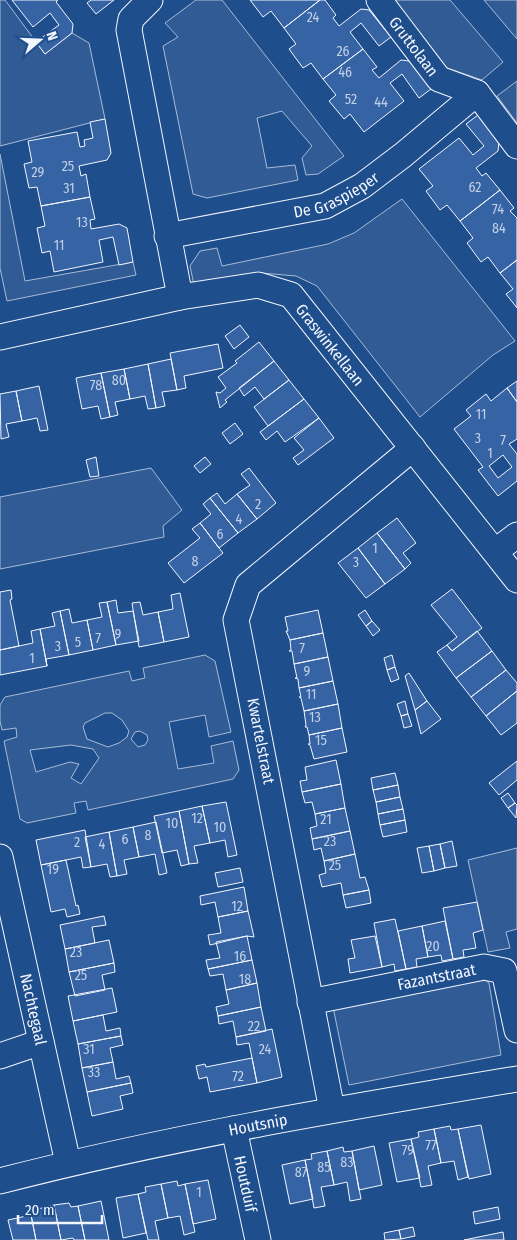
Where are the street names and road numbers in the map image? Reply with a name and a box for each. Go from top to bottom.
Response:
street label: Gruttolaan [385,13,443,80]
street label: De Graspieper [292,167,383,221]
street label: Graswinkellaan [292,300,369,389]
street label: Kwartelstraat [243,696,279,786]
street label: Fazantstraat [396,959,478,994]
street label: Nachtegaal [17,972,51,1047]
street label: Houtsnip [227,1109,289,1139]
street label: Houtduif [230,1154,261,1215]

